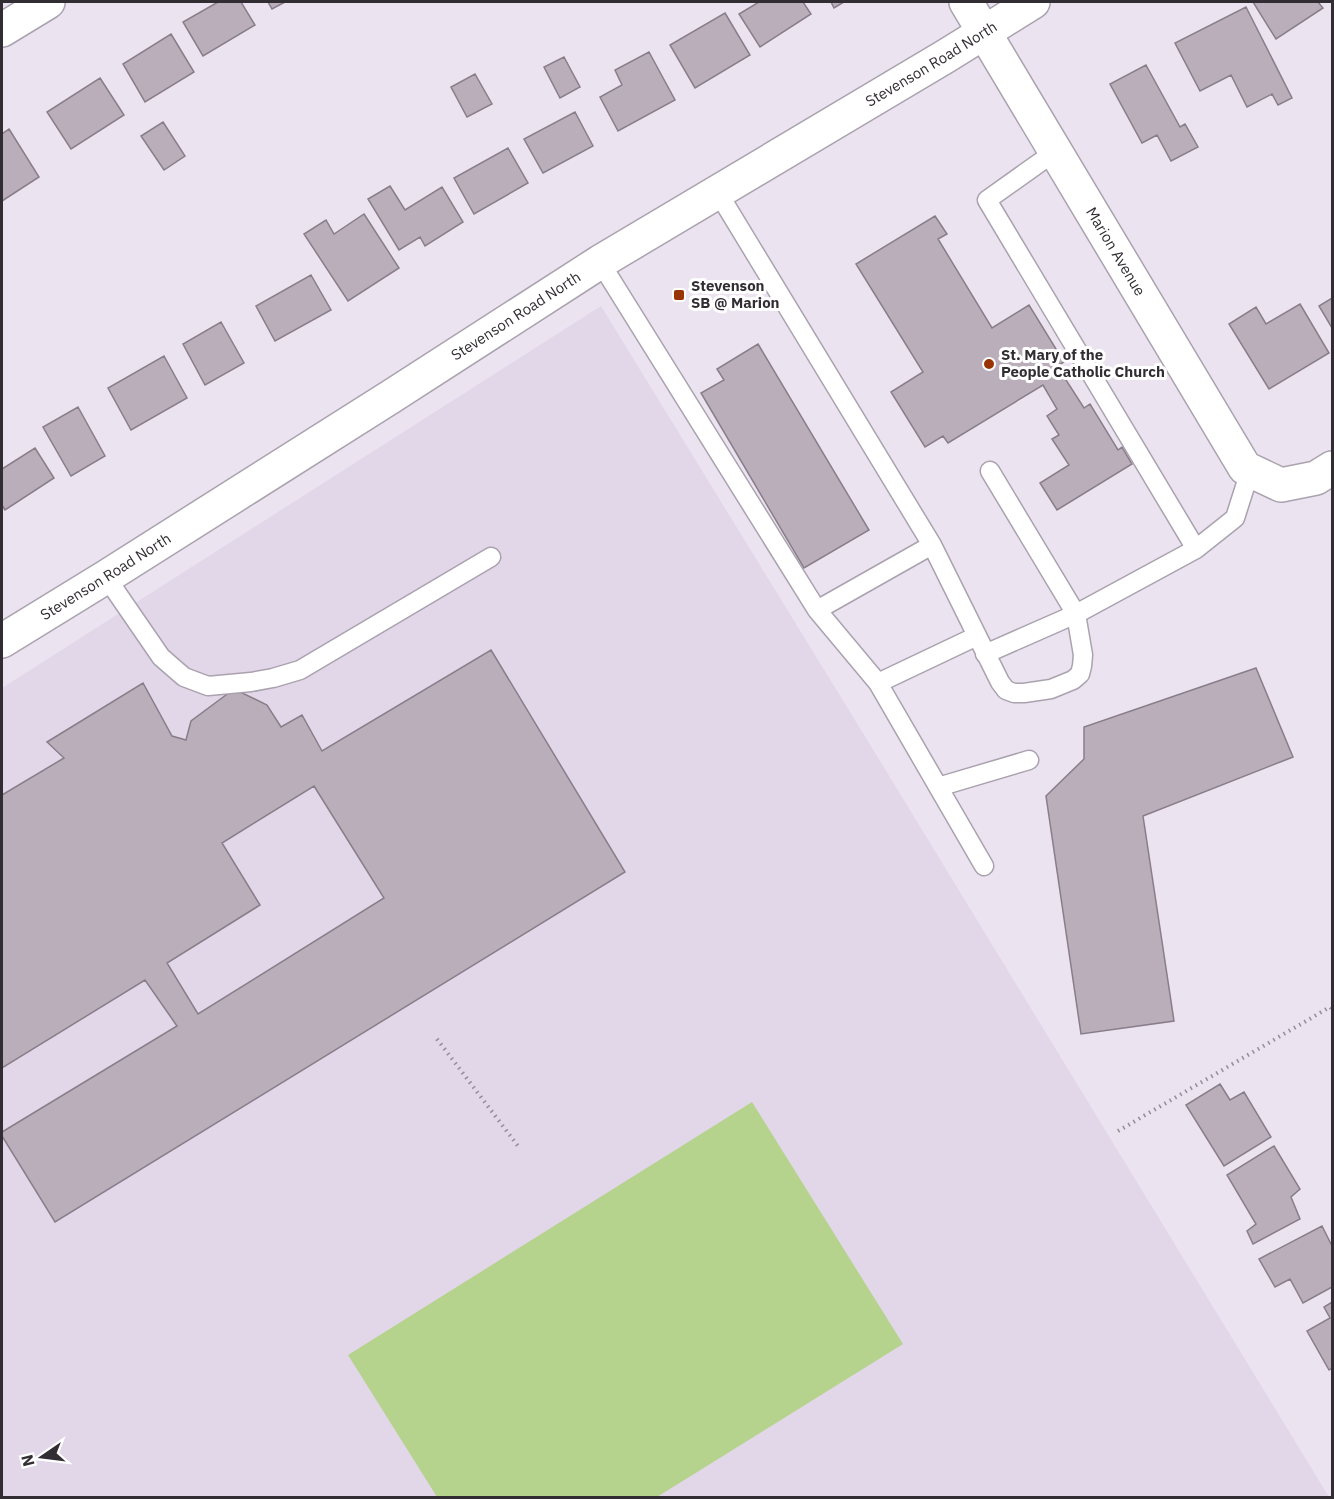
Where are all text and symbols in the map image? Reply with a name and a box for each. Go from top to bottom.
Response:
street label: Stevenson Road North [862,17,1000,111]
street label: Marion Avenue [1082,204,1150,299]
street label: Stevenson Road North [447,267,584,364]
place label: Stevenson SB @ Marion [691,276,780,312]
marker: Stevenson SB @ Marion [672,288,686,302]
place label: St. Mary of the People Catholic Church [1001,345,1165,381]
marker: St. Mary of the People Catholic Church [982,357,996,371]
street label: Stevenson Road North [37,528,174,624]
north arrow [12,1427,72,1487]
text: N [16,1453,39,1469]

